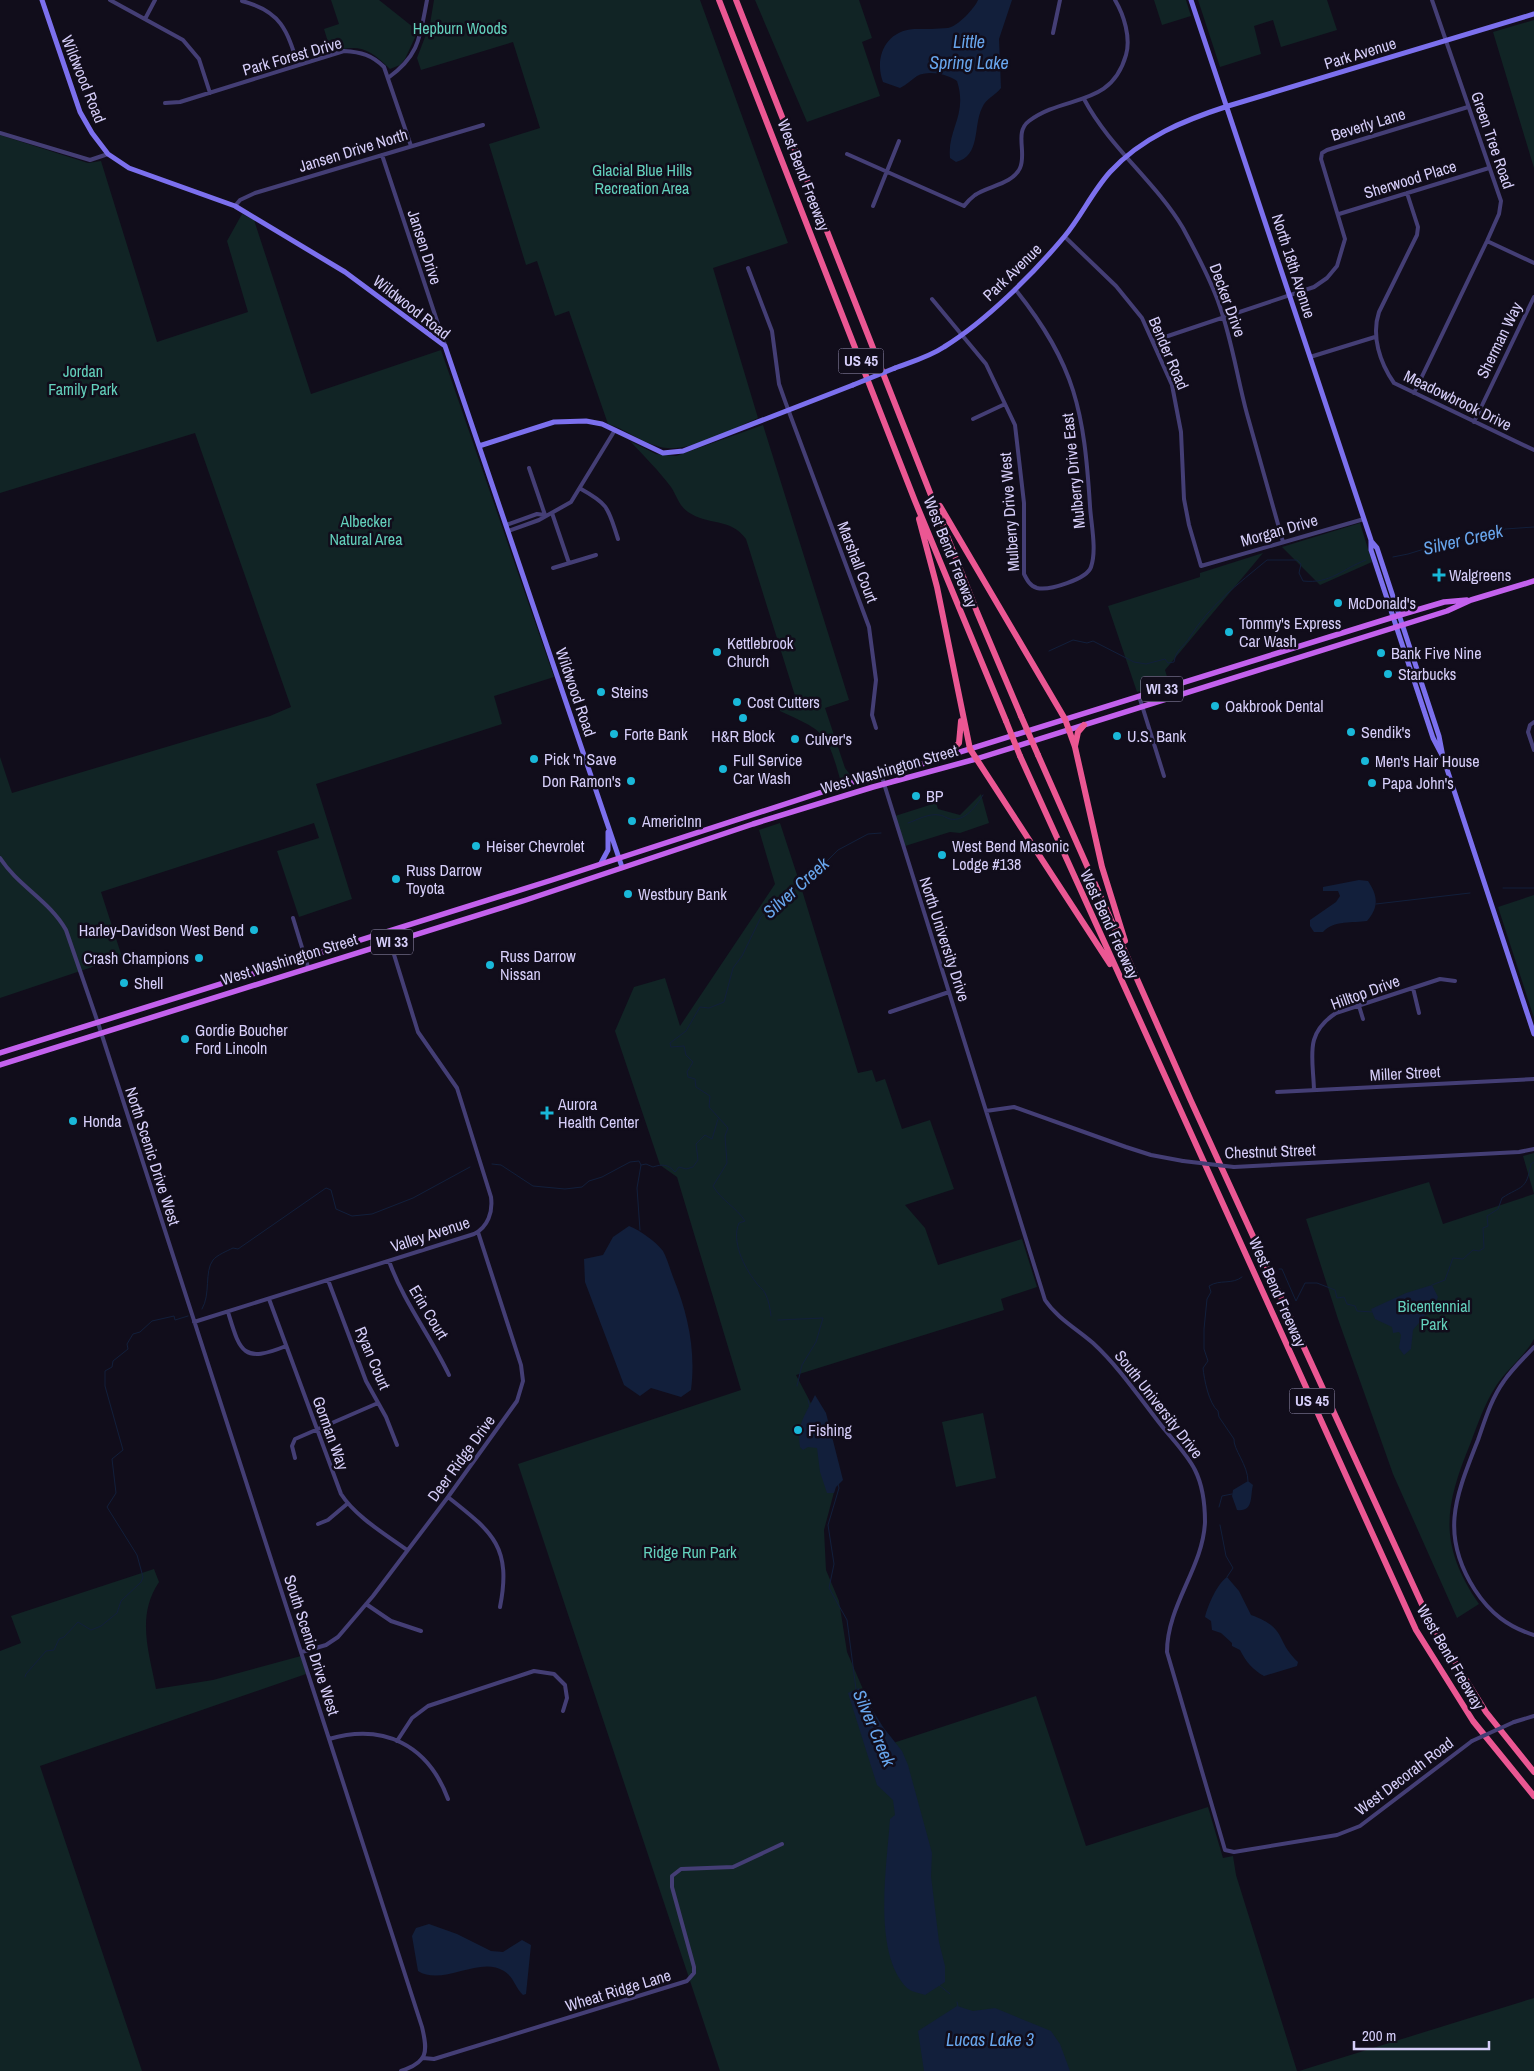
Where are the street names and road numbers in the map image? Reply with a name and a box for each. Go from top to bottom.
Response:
street label: Park Forest Drive [240,31,344,81]
street label: Wildwood Road [56,32,112,126]
street label: Park Avenue [1321,32,1399,74]
street label: Green Tree Road [1466,88,1520,192]
street label: Beverly Lane [1328,102,1408,146]
street label: West Bend Freeway [773,116,836,234]
street label: Jansen Drive North [296,123,410,177]
street label: Sherwood Place [1361,155,1459,203]
street label: Jansen Drive [403,207,447,287]
street label: North 18th Avenue [1267,211,1321,321]
street label: Park Avenue [978,238,1046,306]
street label: Decker Drive [1205,260,1251,340]
street label: Wildwood Road [369,270,455,344]
street label: Sherman Way [1471,298,1527,382]
street label: Bender Road [1144,313,1194,393]
road number: US 45 [838,348,884,374]
street label: Meadowbrook Drive [1400,364,1516,436]
street label: Mulberry Drive East [1056,412,1090,530]
street label: Mulberry Drive West [994,451,1024,572]
street label: West Bend Freeway [919,493,983,611]
street label: Morgan Drive [1238,508,1320,552]
street label: Marshall Court [832,518,884,606]
street label: Wildwood Road [551,645,601,739]
road number: WI 33 [1141,676,1183,702]
street label: West Washington Street [818,739,960,799]
street label: West Bend Freeway [1075,866,1145,982]
street label: North University Drive [914,874,976,1004]
street label: West Washington Street [218,928,360,990]
road number: WI 33 [371,930,413,954]
street label: Hilltop Drive [1327,969,1403,1015]
street label: Miller Street [1369,1060,1441,1086]
street label: North Scenic Drive West [120,1084,186,1228]
street label: Chestnut Street [1224,1138,1316,1164]
street label: Valley Avenue [388,1211,472,1257]
street label: West Bend Freeway [1244,1234,1312,1351]
street label: Erin Court [404,1281,454,1344]
street label: Ryan Court [350,1323,396,1393]
street label: South University Drive [1110,1345,1208,1463]
road number: US 45 [1290,1388,1334,1414]
street label: Gorman Way [308,1393,355,1473]
street label: Deer Ridge Drive [422,1410,500,1506]
street label: South Scenic Drive West [279,1572,345,1718]
street label: West Bend Freeway [1412,1600,1490,1714]
street label: West Decorah Road [1350,1732,1458,1820]
street label: Wheat Ridge Lane [562,1963,674,2017]

